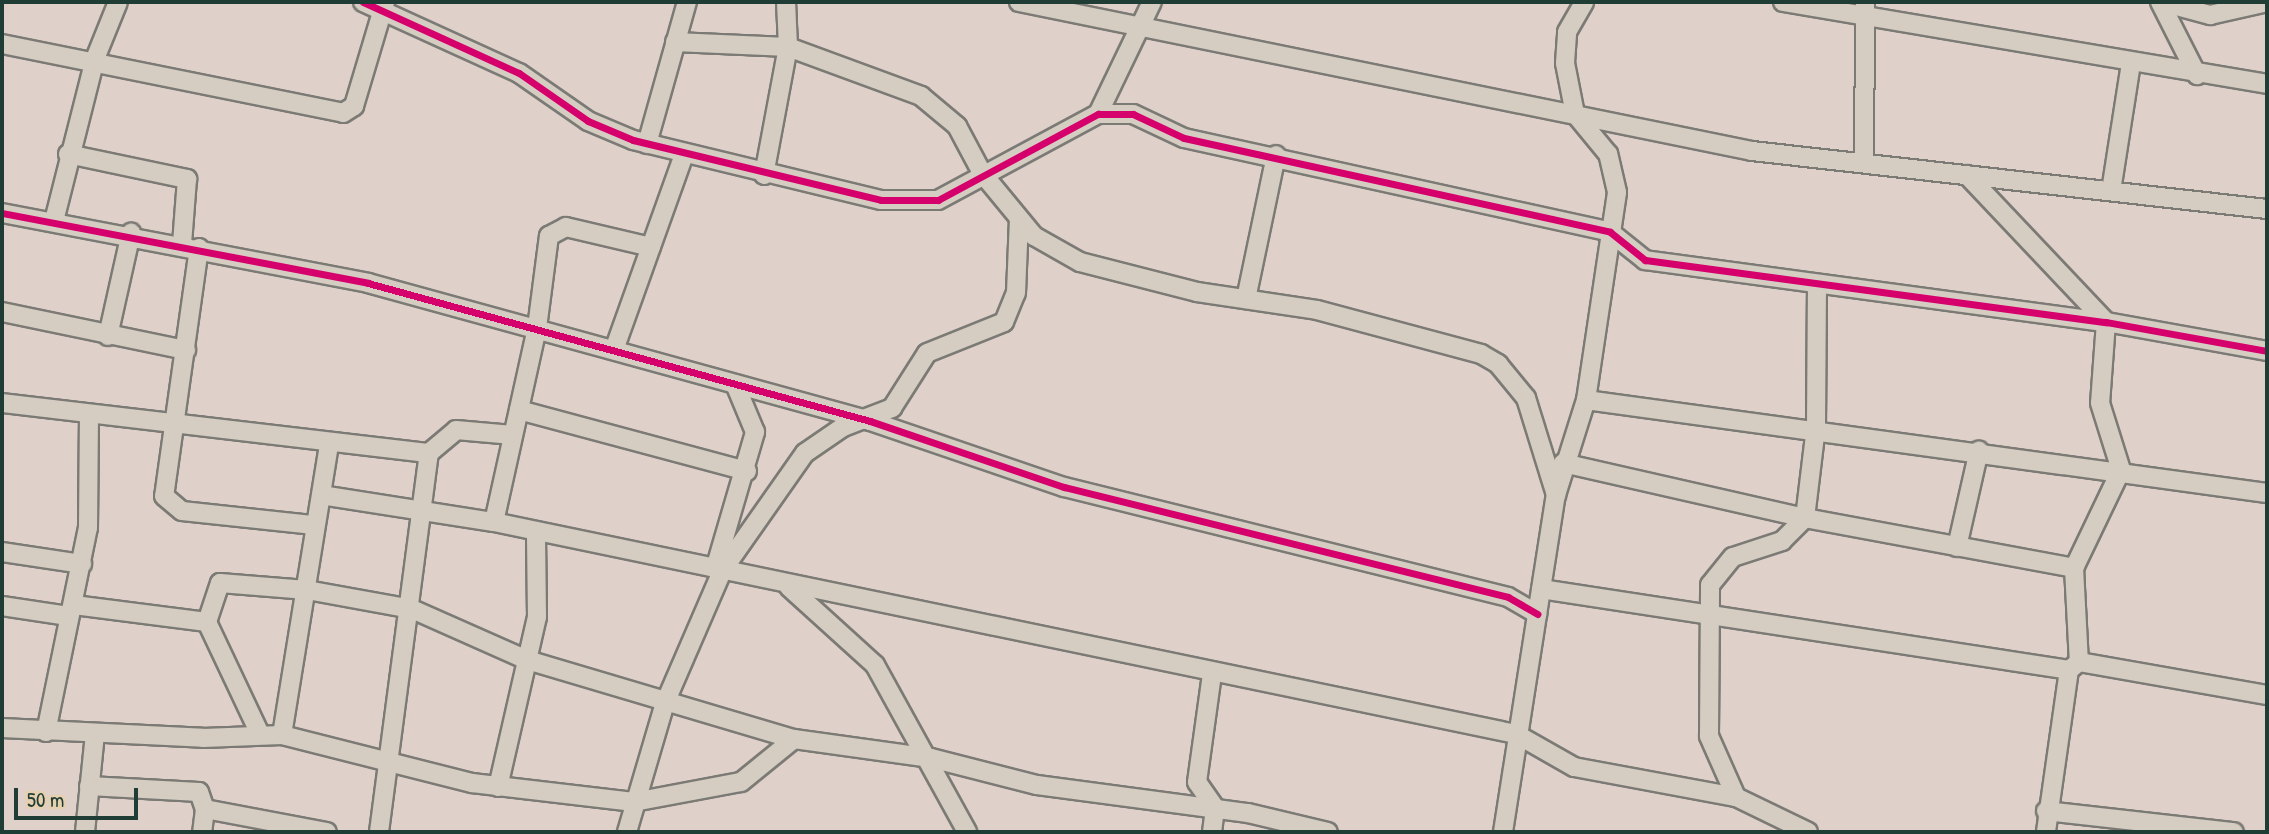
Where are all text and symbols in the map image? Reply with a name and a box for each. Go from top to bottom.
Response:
scale bar [18,774,142,818]
text: 50 m [27,785,64,814]

